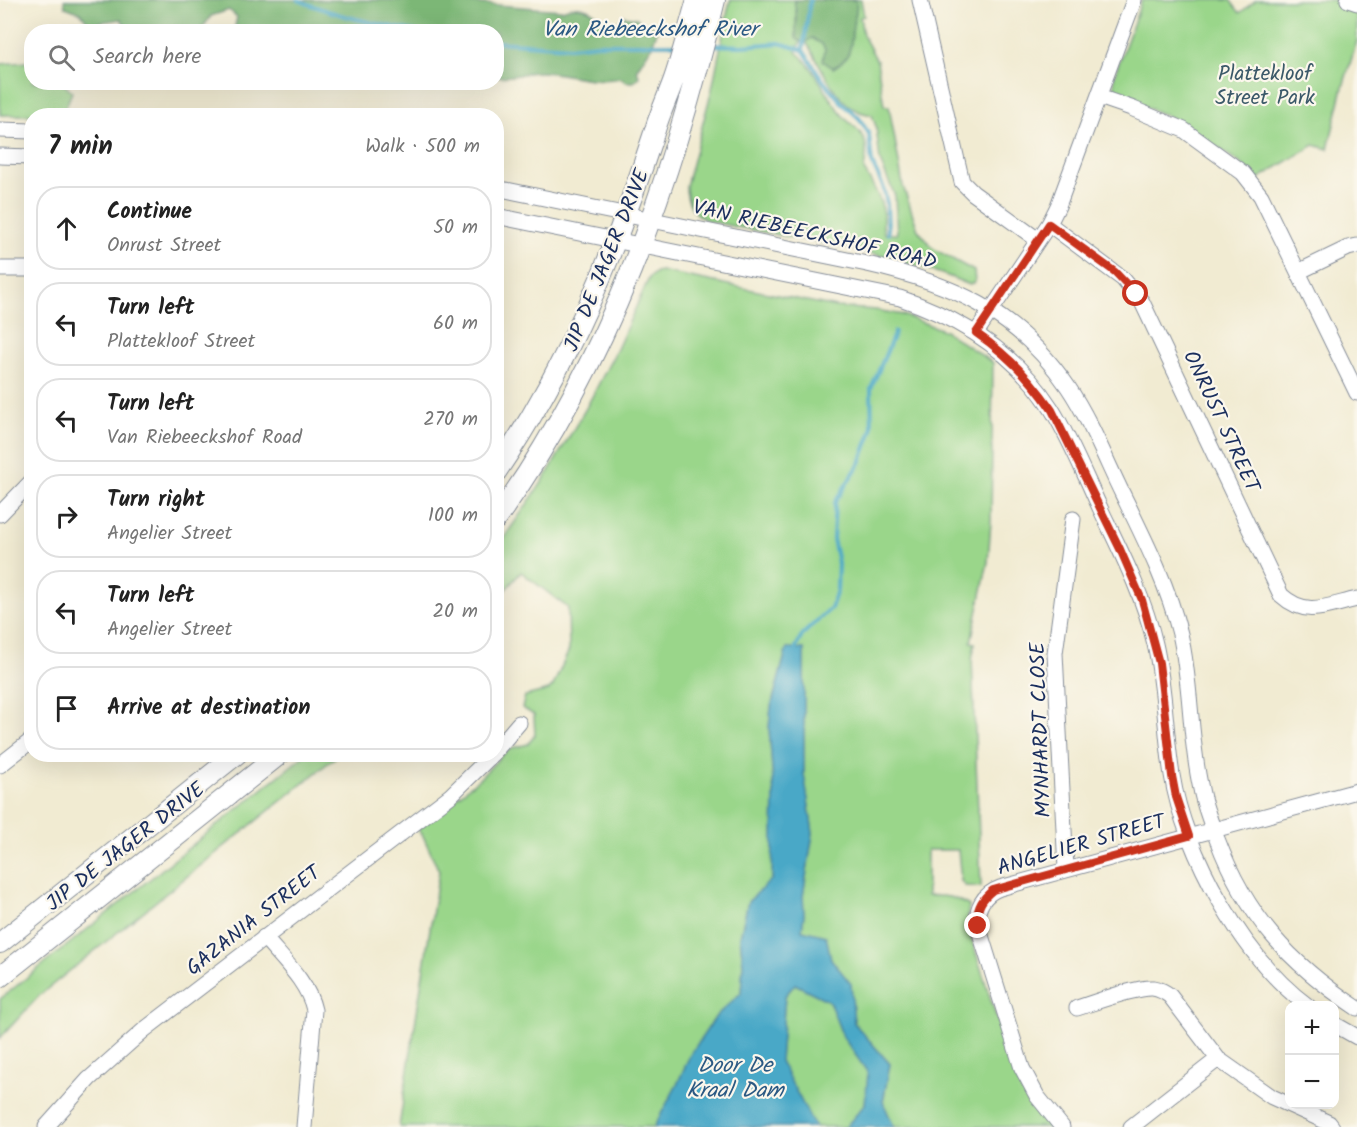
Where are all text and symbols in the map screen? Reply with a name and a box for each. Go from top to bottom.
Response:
water label: Van Riebeeckshof River [543,13,762,48]
search box [24,24,504,90]
text: Search here [93,40,201,75]
icon: search [45,41,78,74]
park label: Plattekloof Street Park [1215,58,1315,115]
text: 7 min [48,126,113,168]
text: Walk · 500 m [365,131,480,163]
street label: JIP DE JAGER DRIVE [556,164,659,357]
street label: VAN RIEBEECKSHOF ROAD [689,191,940,280]
text: Continue [107,195,192,230]
icon: ahead [50,212,83,245]
text: 50 m [433,212,478,244]
text: Onrust Street [107,230,221,262]
route start [1122,280,1148,306]
text: Turn left [107,291,194,326]
icon: left [50,308,83,341]
text: 60 m [433,308,478,340]
text: Plattekloof Street [107,326,255,358]
street label: ONRUST STREET [1173,345,1269,500]
text: Turn left [107,387,194,422]
icon: left [50,404,83,437]
text: 270 m [423,404,478,436]
text: Van Riebeeckshof Road [107,422,302,454]
text: Turn right [107,483,205,518]
icon: right [50,500,83,533]
text: 100 m [428,500,478,532]
text: Angelier Street [107,518,232,550]
text: Turn left [107,579,194,614]
icon: left [50,596,83,629]
text: 20 m [432,596,478,628]
text: Angelier Street [107,614,232,646]
street label: MYNHARDT CLOSE [1022,641,1061,818]
text: Arrive at destination [107,691,310,726]
icon: arrive [50,692,83,725]
street label: JIP DE JAGER DRIVE [39,774,213,920]
street label: ANGELIER STREET [993,805,1171,885]
street label: GAZANIA STREET [179,857,330,985]
route end [964,912,990,938]
map controls [1285,1001,1339,1109]
button: + [1285,1001,1339,1055]
water label: Door De Kraal Dam [686,1049,785,1109]
button: − [1285,1055,1339,1109]

